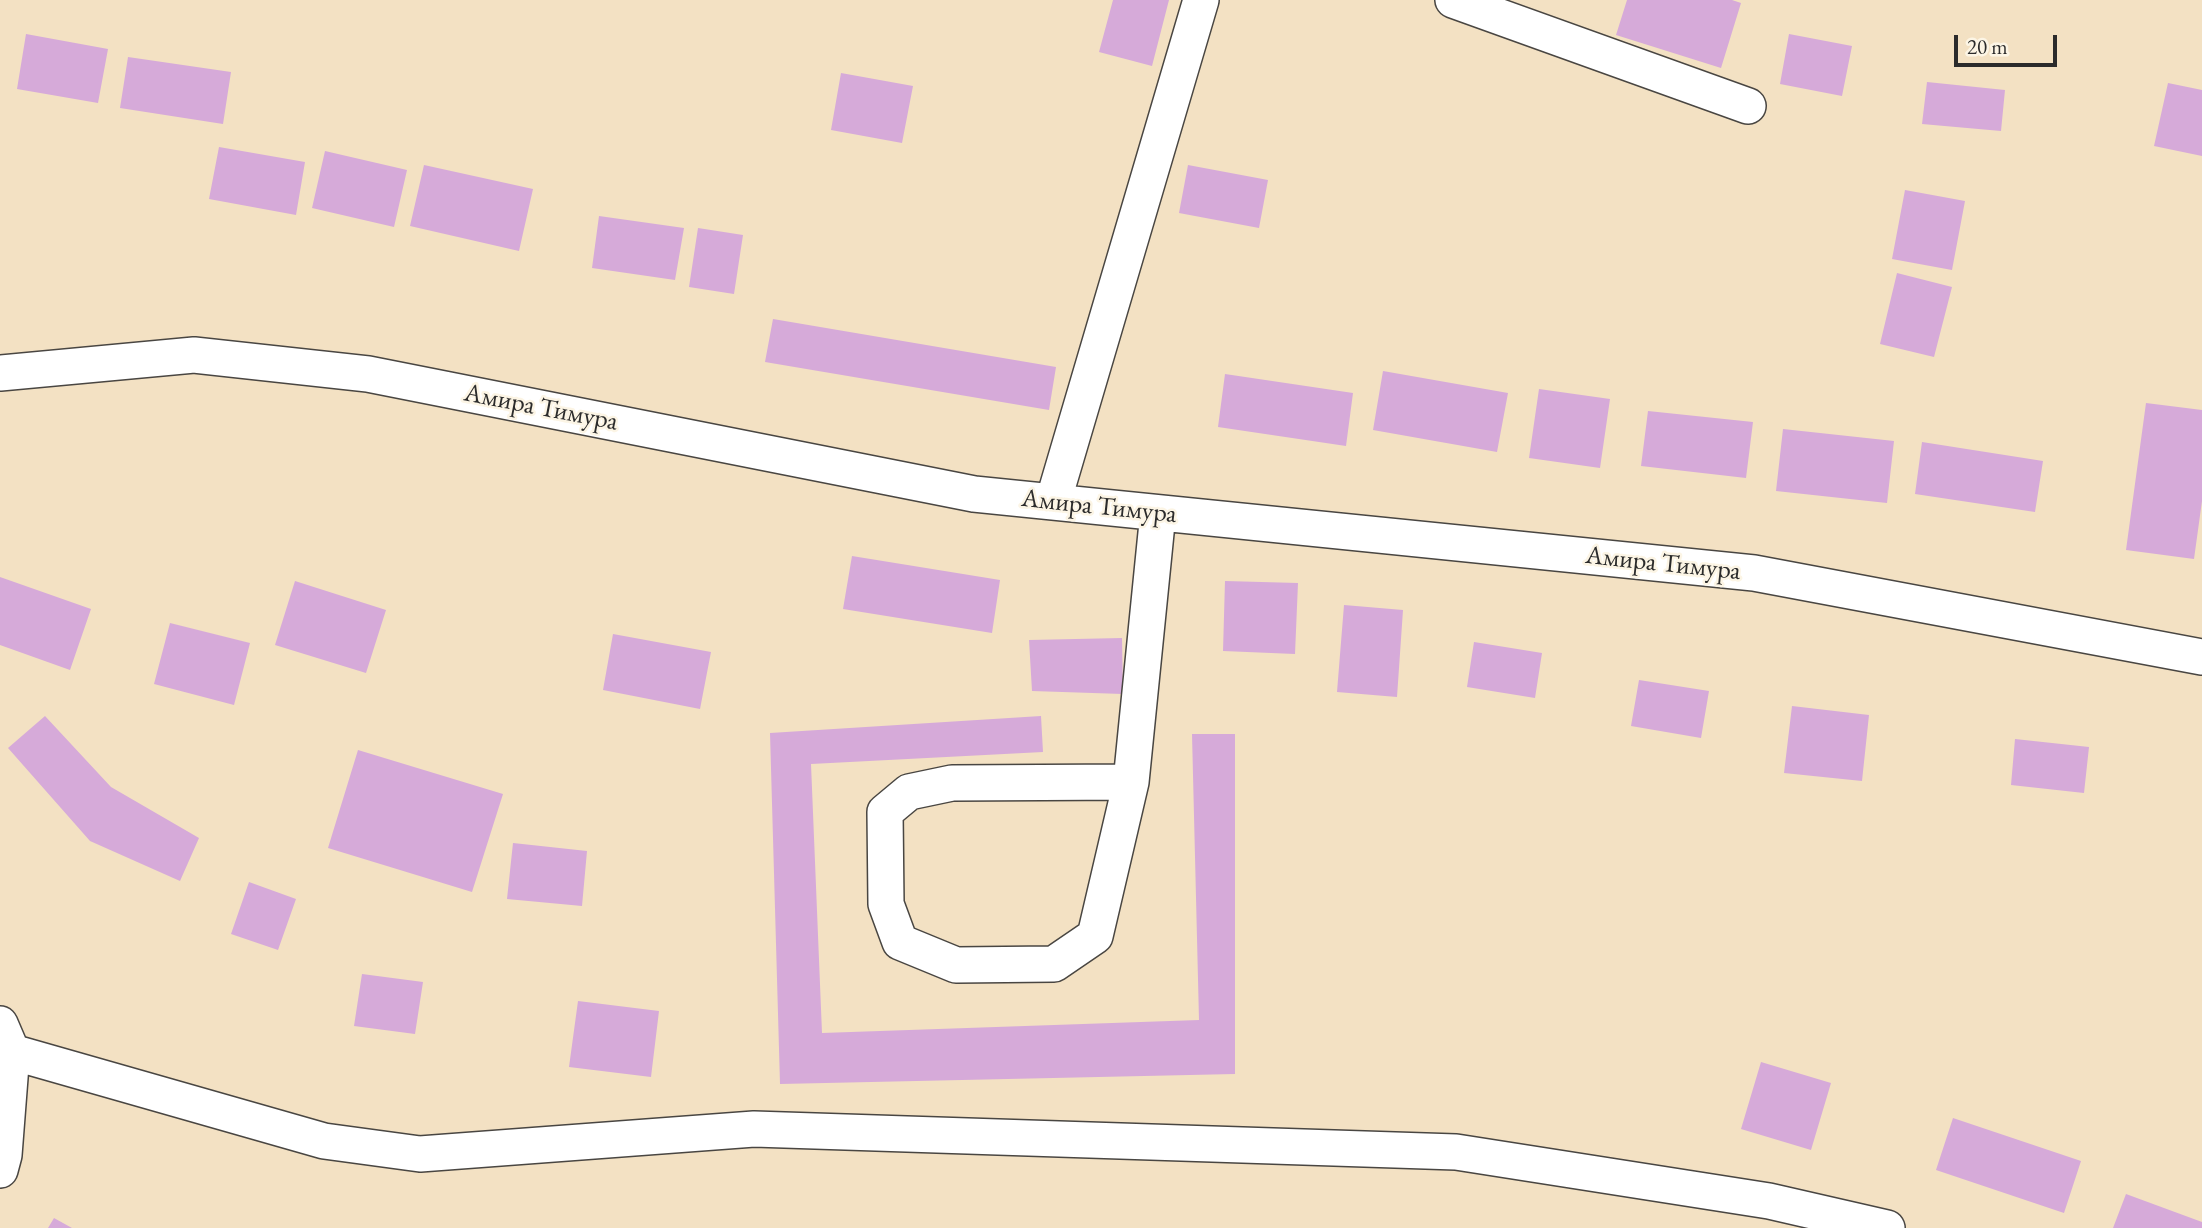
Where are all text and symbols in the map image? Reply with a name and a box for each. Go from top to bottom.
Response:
scale bar [1957,21,2060,65]
text: 20 m [1967,33,2008,60]
street label: Амира Тимура [461,378,621,438]
street label: Амира Тимура [1020,483,1178,531]
street label: Амира Тимура [1584,540,1742,588]

